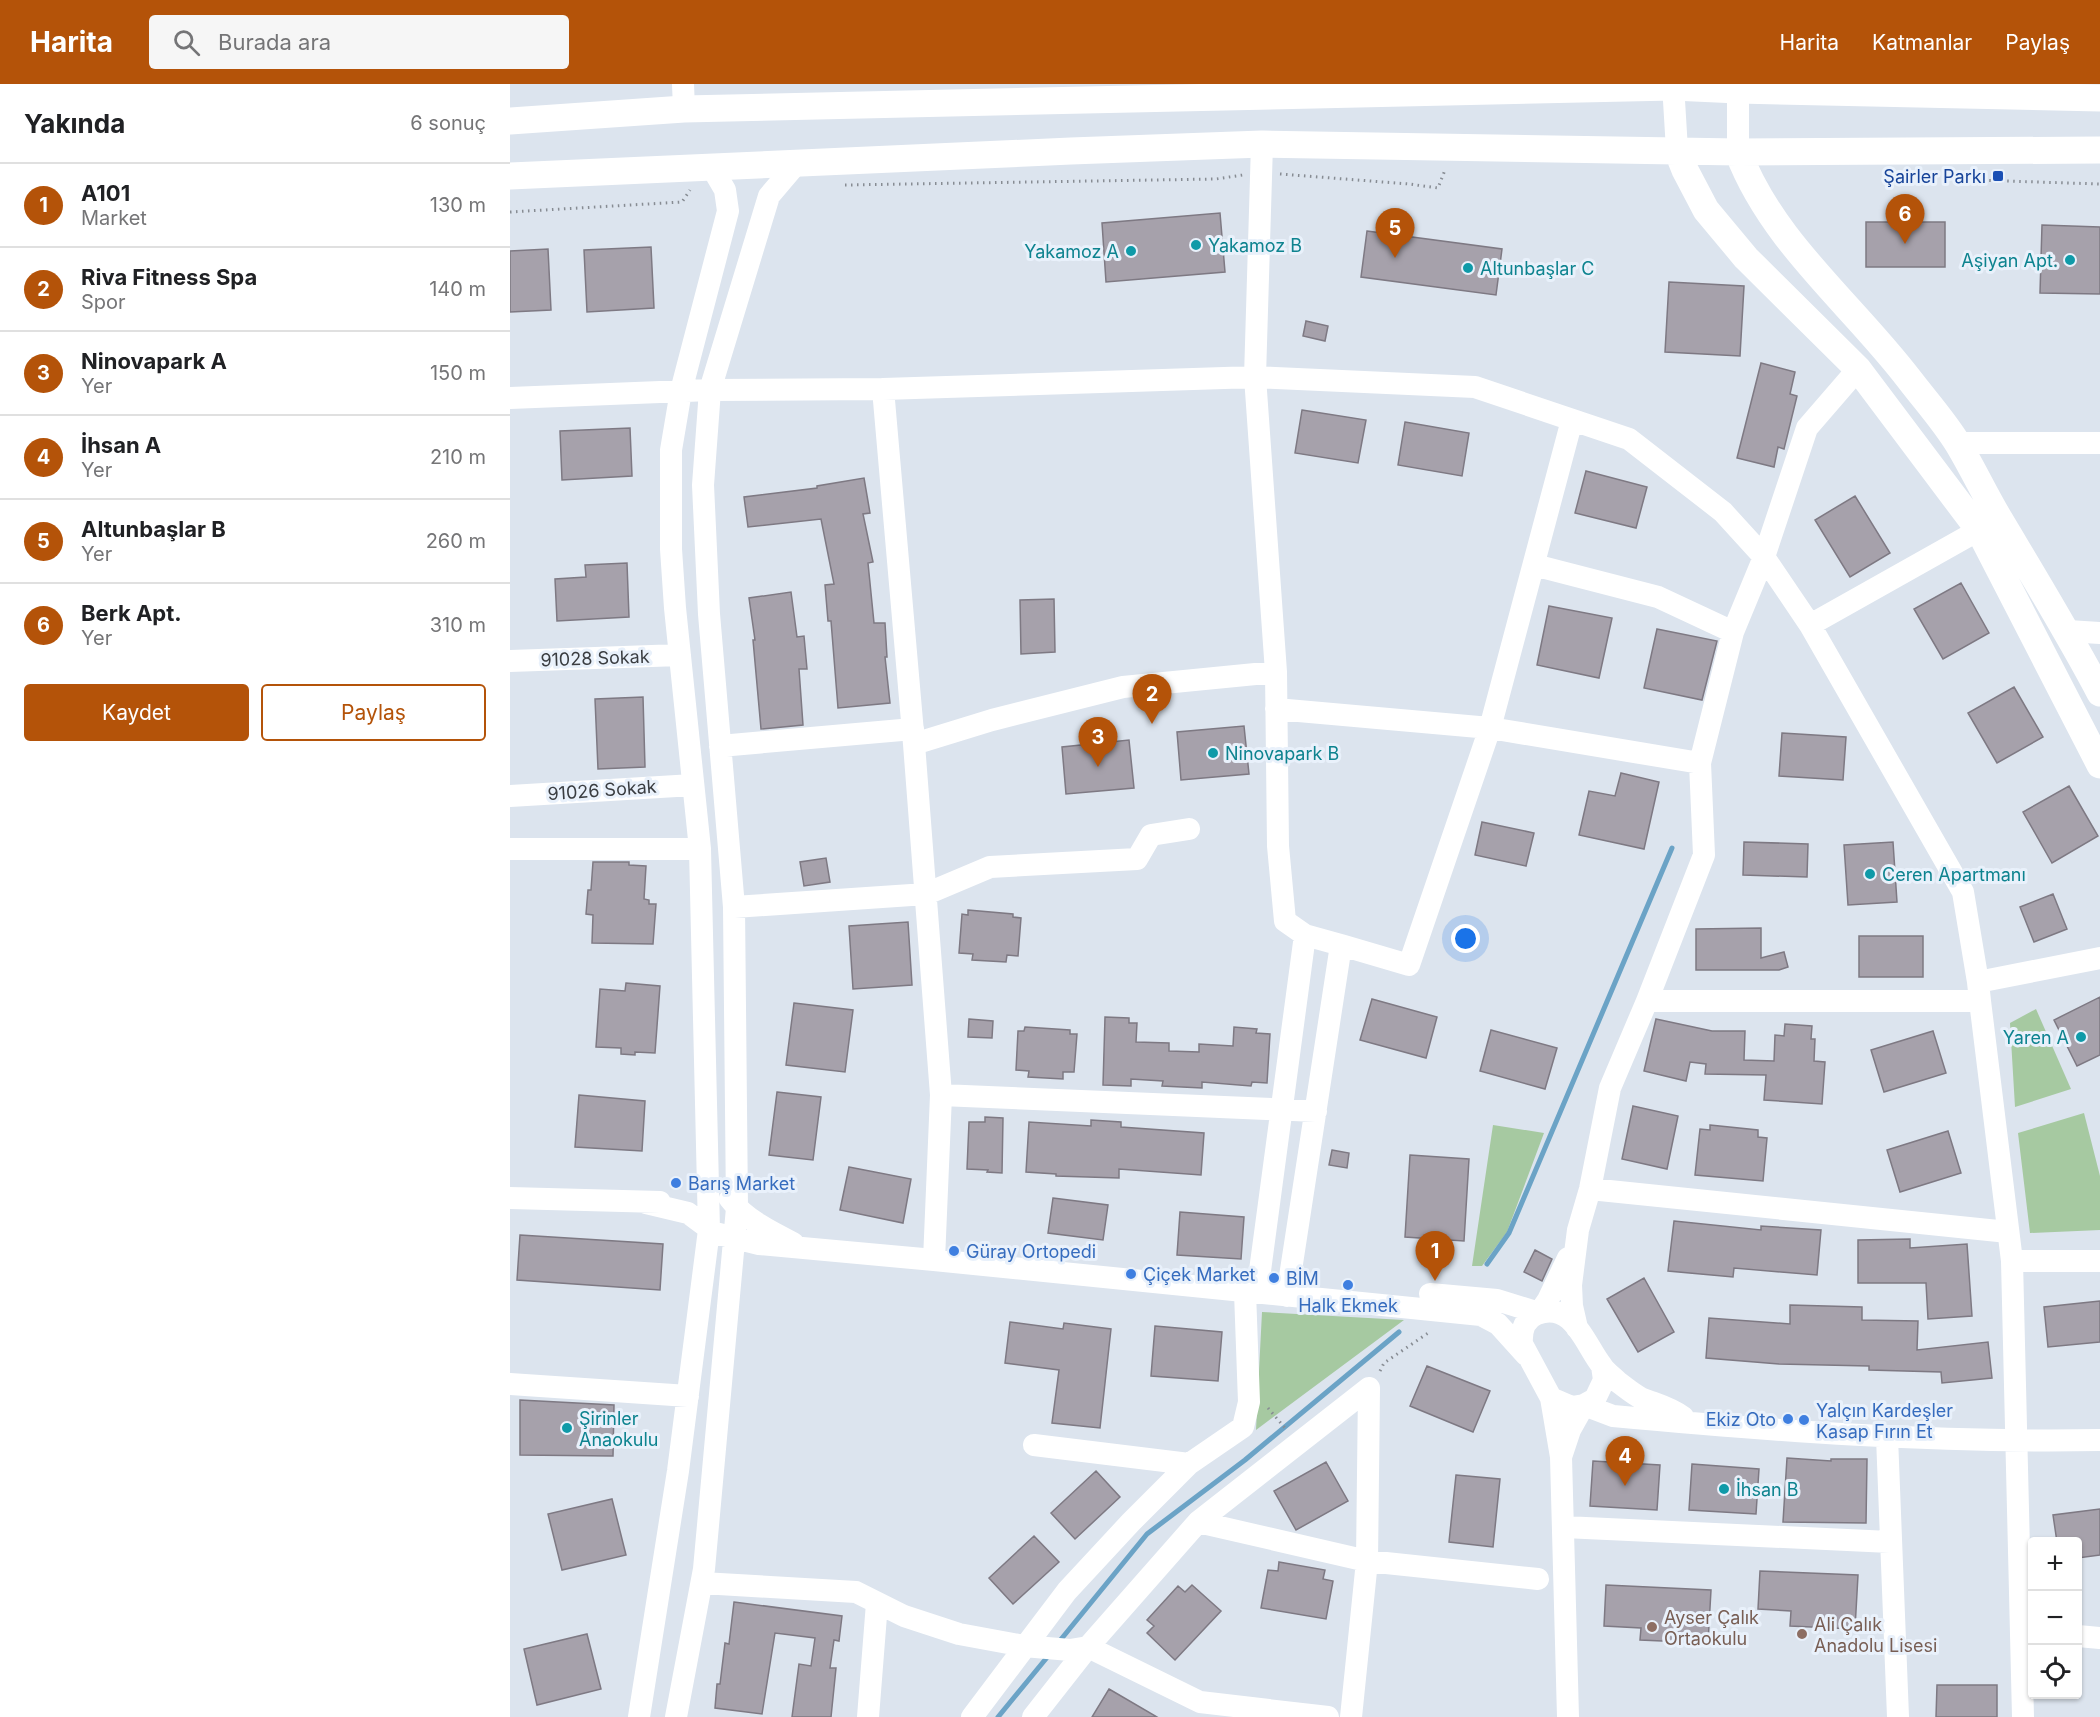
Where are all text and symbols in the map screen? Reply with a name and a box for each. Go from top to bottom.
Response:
search box [149,15,569,69]
text: Harita [30,25,113,59]
icon: search [170,26,203,59]
text: Burada ara [218,29,331,55]
text: Harita [1780,30,1839,55]
text: Katmanlar [1872,30,1972,55]
text: Paylaş [2005,30,2070,55]
text: Yakında [24,108,125,139]
text: 6 sonuç [410,111,486,135]
place label: Şairler Parkı [1883,166,1986,187]
marker: Şairler Parkı [1991,169,2005,183]
text: A101 [81,180,130,206]
text: 1 [39,193,48,217]
text: 130 m [430,193,486,217]
pin: 6 [1886,194,1924,244]
text: Market [81,206,147,230]
pin: 5 [1376,208,1414,258]
place label: Yakamoz B [1208,235,1302,256]
marker: Yakamoz B [1189,238,1203,252]
place label: Yakamoz A [1024,241,1119,262]
marker: Yakamoz A [1124,244,1138,258]
place label: Aşiyan Apt. [1961,250,2058,271]
marker: Aşiyan Apt. [2063,253,2077,267]
place label: Altunbaşlar C [1480,258,1594,279]
marker: Altunbaşlar C [1461,261,1475,275]
text: Riva Fitness Spa [81,264,257,290]
text: 2 [37,277,50,301]
text: 140 m [429,277,486,301]
text: Spor [81,290,126,314]
text: Ninovapark A [81,348,227,374]
text: 3 [37,361,50,385]
text: 150 m [430,361,486,385]
text: Yer [81,374,112,398]
text: İhsan A [81,432,161,458]
text: 4 [37,445,50,469]
text: 210 m [430,445,486,469]
text: Yer [81,458,112,482]
text: Altunbaşlar B [81,516,226,542]
text: 5 [37,529,50,553]
text: 260 m [426,529,486,553]
text: Yer [81,542,112,566]
text: Berk Apt. [81,600,182,626]
text: 6 [37,613,50,637]
text: 310 m [430,613,486,637]
text: Yer [81,626,112,650]
street label: 91028 Sokak [540,646,650,670]
pin: 2 [1132,674,1172,724]
button: Kaydet [24,684,249,741]
button: Paylaş [261,684,486,741]
pin: 3 [1078,718,1118,767]
place label: Ninovapark B [1225,743,1339,764]
marker: Ninovapark B [1206,746,1220,760]
street label: 91026 Sokak [547,776,657,804]
place label: Ceren Apartmanı [1882,864,2026,885]
marker: Ceren Apartmanı [1863,867,1877,881]
your location [1451,924,1480,953]
place label: Yaren A [2003,1027,2069,1048]
marker: Yaren A [2074,1030,2088,1044]
place label: Barış Market [688,1173,795,1194]
marker: Barış Market [669,1176,683,1190]
pin: 1 [1416,1232,1454,1281]
place label: Güray Ortopedi [966,1241,1096,1262]
marker: Güray Ortopedi [947,1244,961,1258]
place label: Çiçek Market [1143,1264,1256,1285]
marker: Çiçek Market [1124,1267,1138,1281]
place label: BİM [1286,1267,1319,1289]
marker: BİM [1267,1271,1281,1285]
marker: Halk Ekmek [1341,1278,1355,1292]
place label: Halk Ekmek [1298,1295,1398,1316]
place label: Yalçın Kardeşler Kasap Fırın Et [1816,1400,1953,1442]
place label: Şirinler Anaokulu [579,1408,658,1450]
place label: Ekiz Oto [1706,1409,1776,1430]
marker: Ekiz Oto [1781,1412,1795,1426]
marker: Yalçın Kardeşler Kasap Fırın Et [1797,1413,1811,1427]
marker: Şirinler Anaokulu [560,1421,574,1435]
pin: 4 [1606,1436,1644,1486]
place label: İhsan B [1736,1478,1799,1500]
marker: İhsan B [1717,1482,1731,1496]
map controls [2028,1537,2082,1699]
button: + [2028,1537,2082,1591]
button: − [2028,1591,2082,1645]
place label: Ayser Çalık Ortaokulu [1664,1607,1759,1649]
place label: Ali Çalık Anadolu Lisesi [1814,1614,1937,1656]
marker: Ayser Çalık Ortaokulu [1645,1620,1659,1634]
marker: Ali Çalık Anadolu Lisesi [1795,1627,1809,1641]
button: locate [2028,1645,2082,1699]

